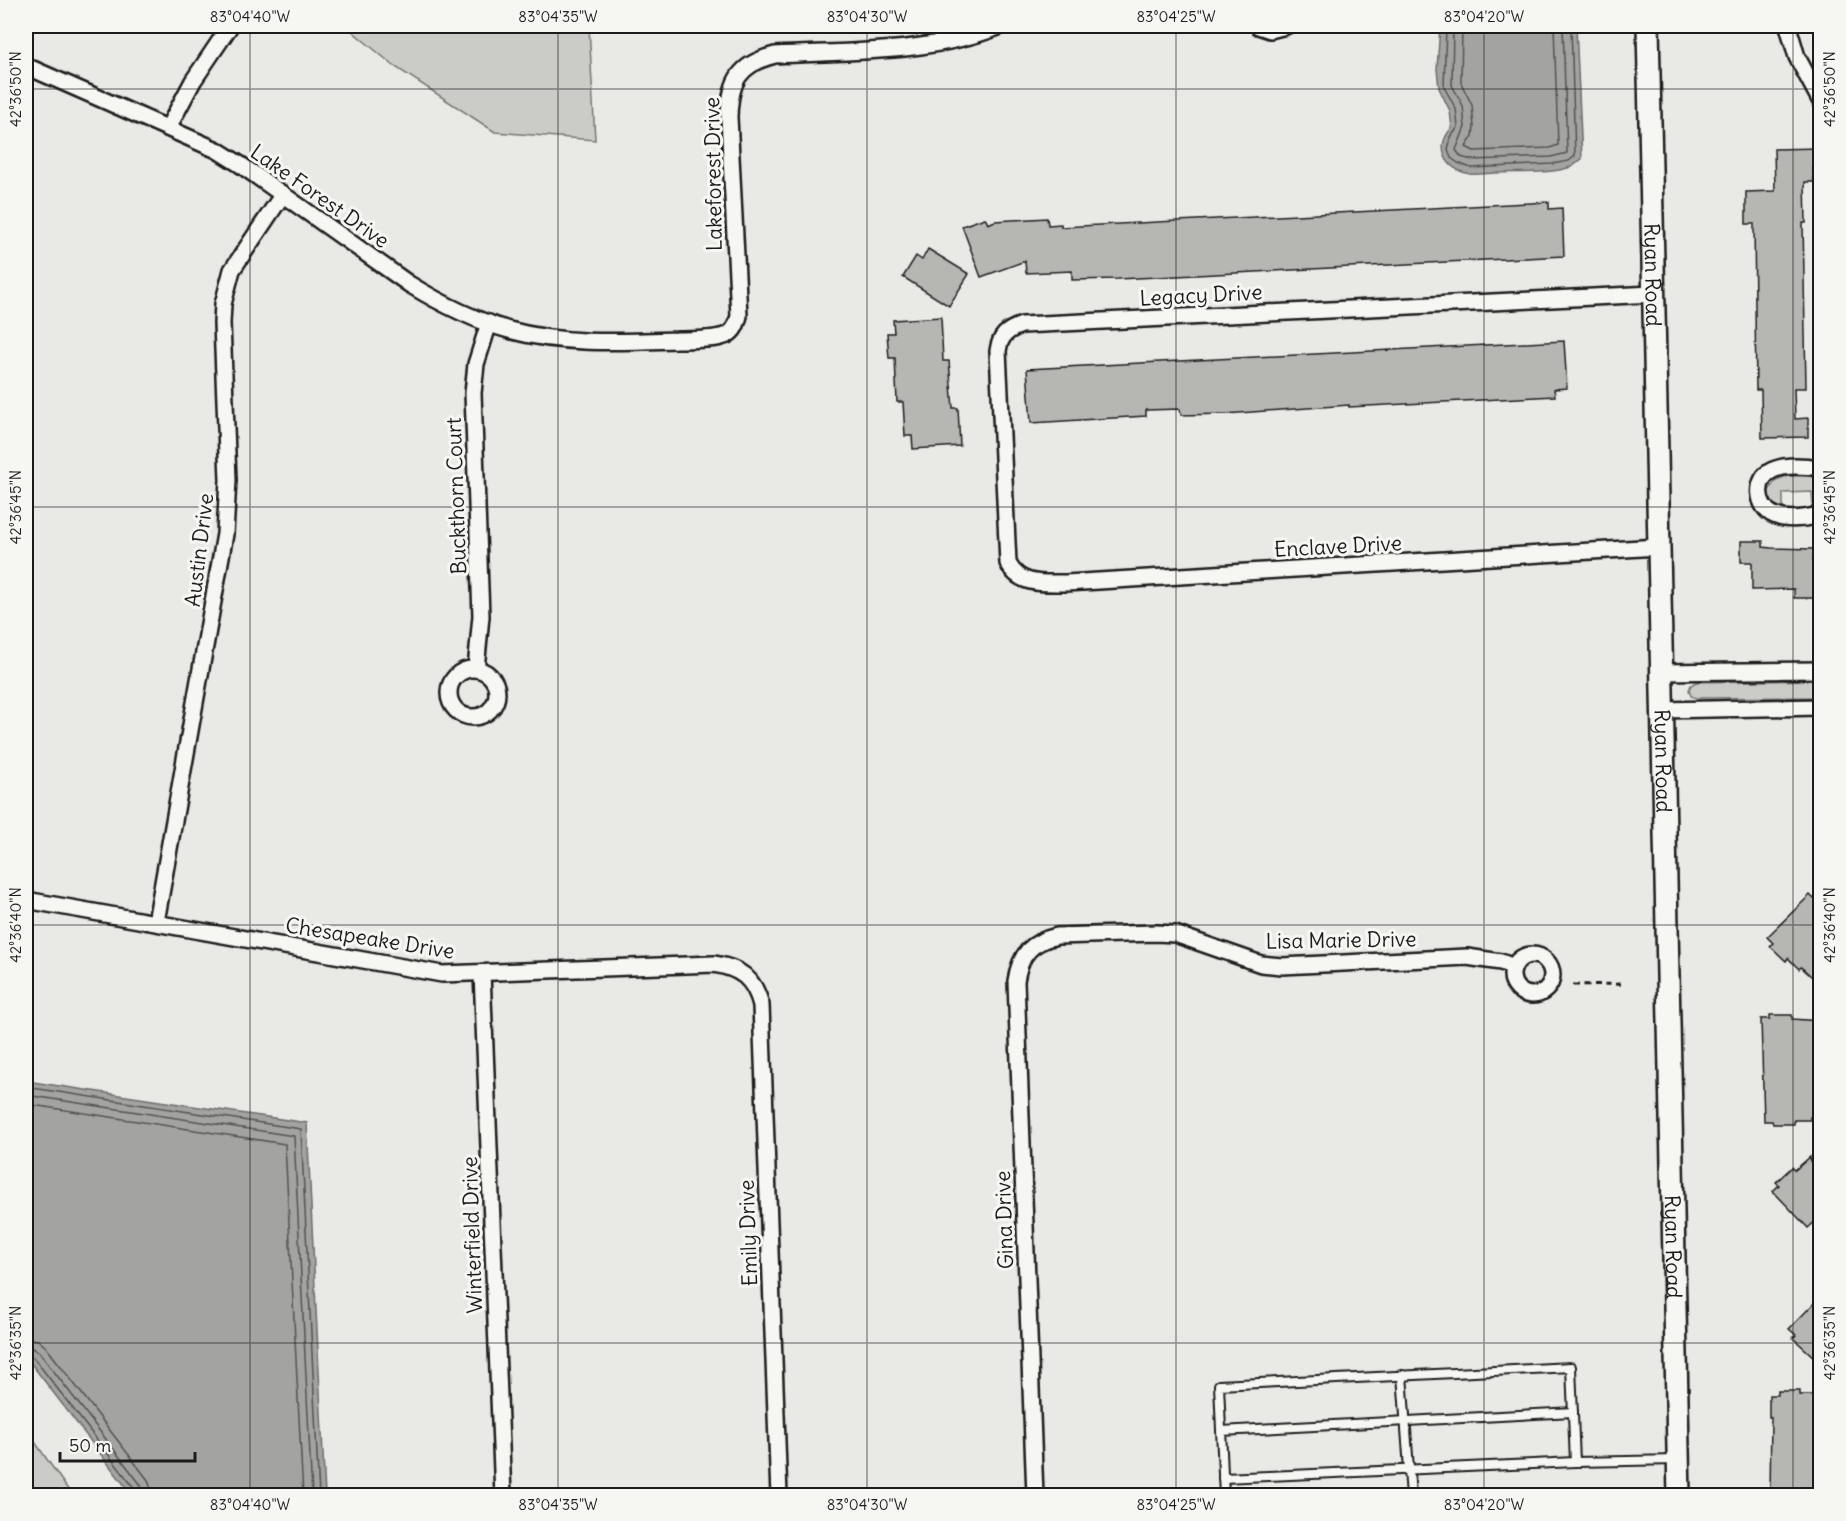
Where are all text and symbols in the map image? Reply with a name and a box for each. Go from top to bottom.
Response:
text: 83°04'40"W [210,7,291,26]
text: 83°04'35"W [518,7,598,26]
text: 83°04'30"W [827,7,908,26]
text: 83°04'25"W [1136,7,1216,26]
text: 83°04'20"W [1444,7,1525,26]
text: 42°36'50"N [6,51,25,127]
text: 42°36'50"N [1820,51,1839,127]
street label: Lakeforest Drive [698,97,728,251]
street label: Lake Forest Drive [245,138,395,254]
street label: Ryan Road [1639,223,1668,327]
street label: Legacy Drive [1139,278,1263,312]
street label: Buckthorn Court [440,417,472,575]
text: 42°36'45"N [6,470,25,544]
text: 42°36'45"N [1820,470,1839,544]
street label: Austin Drive [179,492,219,608]
street label: Enclave Drive [1273,529,1403,563]
street label: Ryan Road [1649,709,1678,813]
text: 42°36'40"N [6,887,25,963]
text: 42°36'40"N [1820,887,1839,963]
street label: Chesapeake Drive [284,911,456,965]
street label: Lisa Marie Drive [1265,925,1417,955]
street label: Winterfield Drive [456,1156,488,1314]
street label: Gina Drive [989,1170,1019,1270]
street label: Emily Drive [733,1179,763,1287]
street label: Ryan Road [1659,1195,1688,1299]
text: 42°36'35"N [6,1306,25,1380]
text: 42°36'35"N [1820,1306,1839,1380]
scale bar [60,1425,195,1463]
text: 50 m [69,1434,111,1457]
text: 83°04'40"W [210,1495,291,1514]
text: 83°04'35"W [518,1495,598,1514]
text: 83°04'30"W [827,1495,908,1514]
text: 83°04'25"W [1136,1495,1216,1514]
text: 83°04'20"W [1444,1495,1525,1514]

